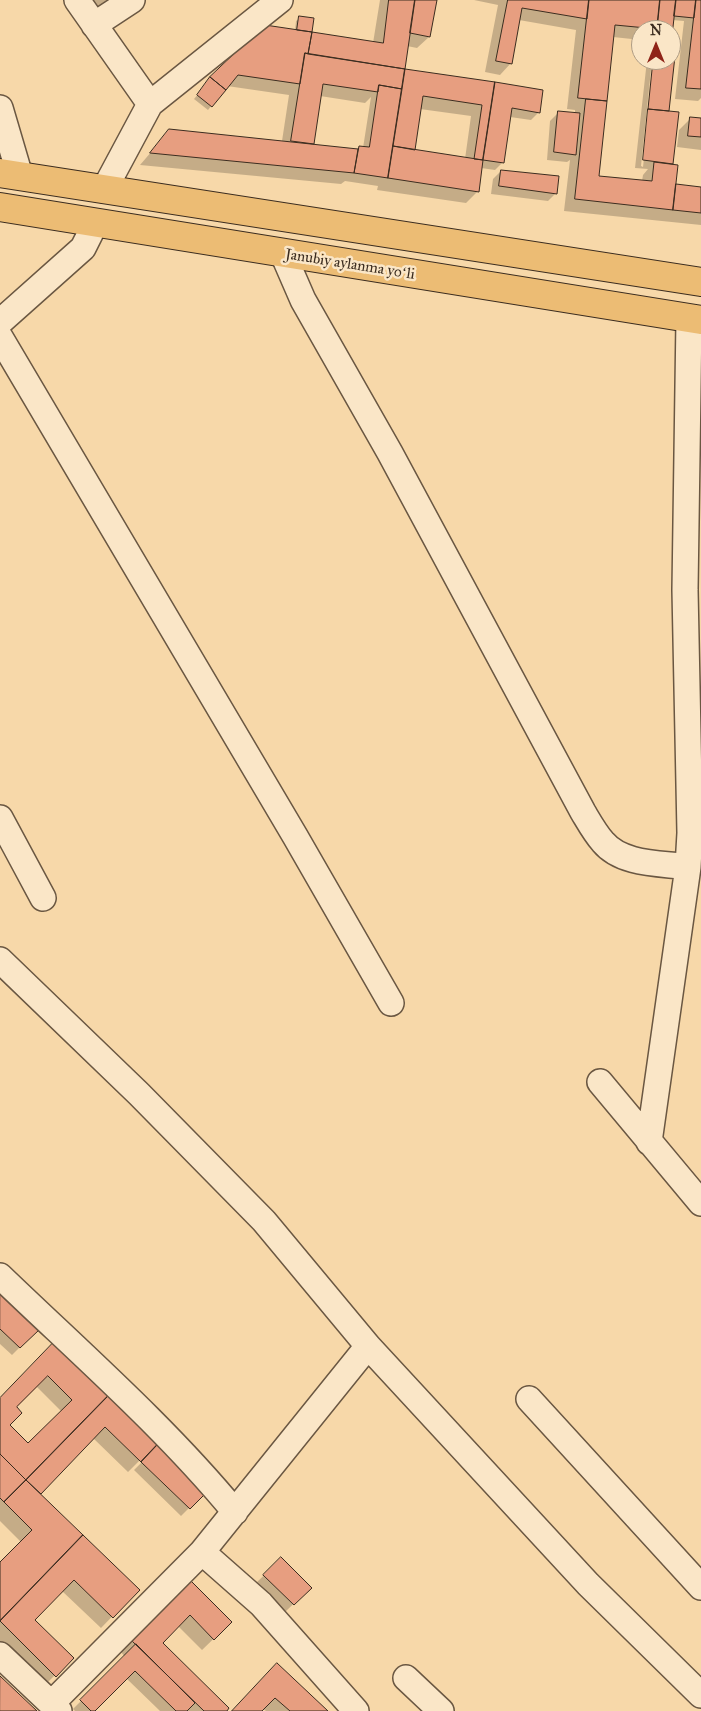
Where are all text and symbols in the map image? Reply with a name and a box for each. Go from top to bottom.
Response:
north arrow [631,20,681,70]
text: N [650,22,662,39]
street label: Janubiy aylanma yoʻli [284,246,416,284]

